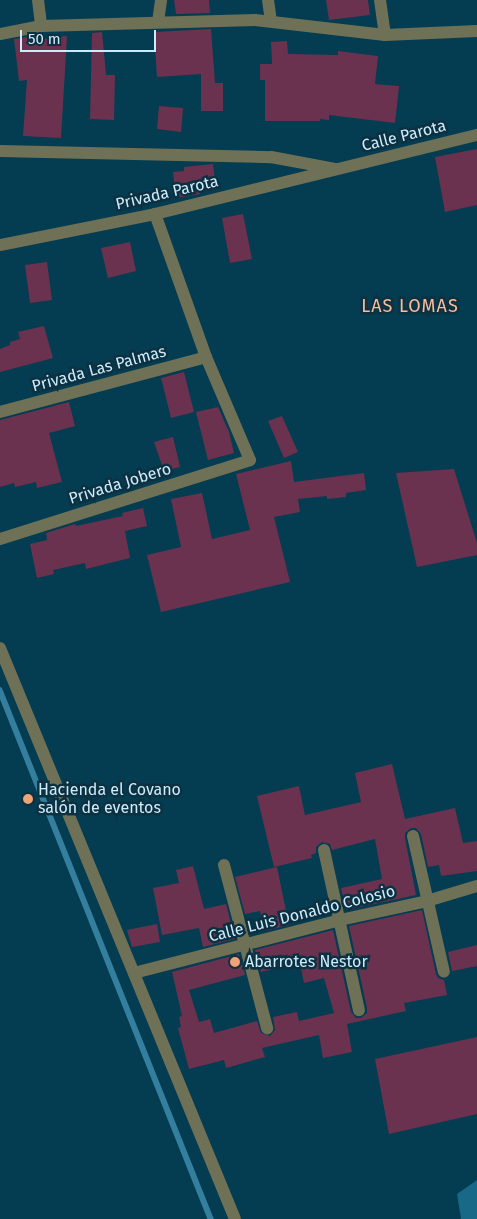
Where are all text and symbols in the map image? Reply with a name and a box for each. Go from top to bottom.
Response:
scale bar [22,20,159,52]
text: 50 m [28,30,61,48]
street label: Calle Parota [360,116,448,156]
street label: Privada Parota [114,172,220,214]
district label: LAS LOMAS [360,295,460,317]
street label: Privada Las Palmas [30,342,168,396]
street label: Privada Jobero [67,459,173,509]
place label: Hacienda el Covano salón de eventos [38,780,181,818]
marker: Hacienda el Covano salón de eventos [22,793,34,805]
street label: Calle Luis Donaldo Colosio [207,882,397,946]
place label: Abarrotes Nestor [245,952,368,972]
marker: Abarrotes Nestor [229,956,241,968]

